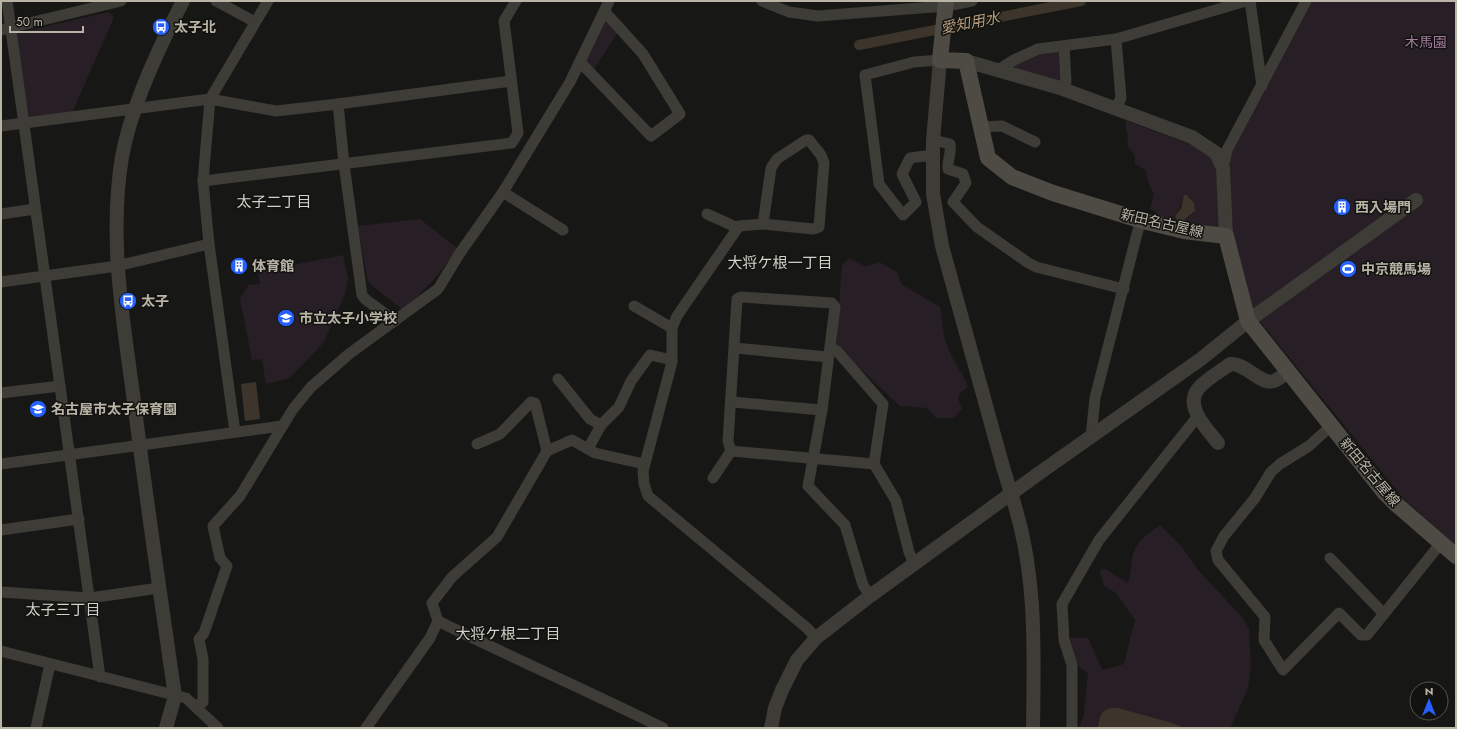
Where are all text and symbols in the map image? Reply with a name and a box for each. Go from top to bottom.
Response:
water label: 愛知用水 [938,6,1004,40]
scale bar [10,8,83,34]
text: 50 m [16,13,43,31]
bus stop icon: 太子北 [151,17,171,37]
place label: 太子北 [174,17,216,37]
park label: 木馬園 [1405,32,1447,52]
district label: 太子二丁目 [236,191,312,213]
building icon: 西入場門 [1332,197,1352,217]
place label: 西入場門 [1355,197,1411,217]
street label: 新田名古屋線 [1119,204,1205,242]
district label: 大将ケ根一丁目 [727,252,833,274]
building icon: 体育館 [229,256,249,276]
place label: 体育館 [252,256,294,276]
sports icon: 中京競馬場 [1338,259,1358,279]
place label: 中京競馬場 [1361,259,1431,279]
bus stop icon: 太子 [118,291,138,311]
place label: 太子 [141,291,169,311]
school or university icon: 市立太子小学校 [276,308,296,328]
place label: 市立太子小学校 [299,308,397,328]
school or university icon: 名古屋市太子保育園 [28,399,48,419]
place label: 名古屋市太子保育園 [51,399,177,419]
street label: 新田名古屋線 [1335,433,1405,511]
district label: 太子三丁目 [25,599,101,621]
district label: 大将ケ根二丁目 [455,623,561,645]
north arrow [1409,681,1449,721]
text: N [1425,683,1433,699]

